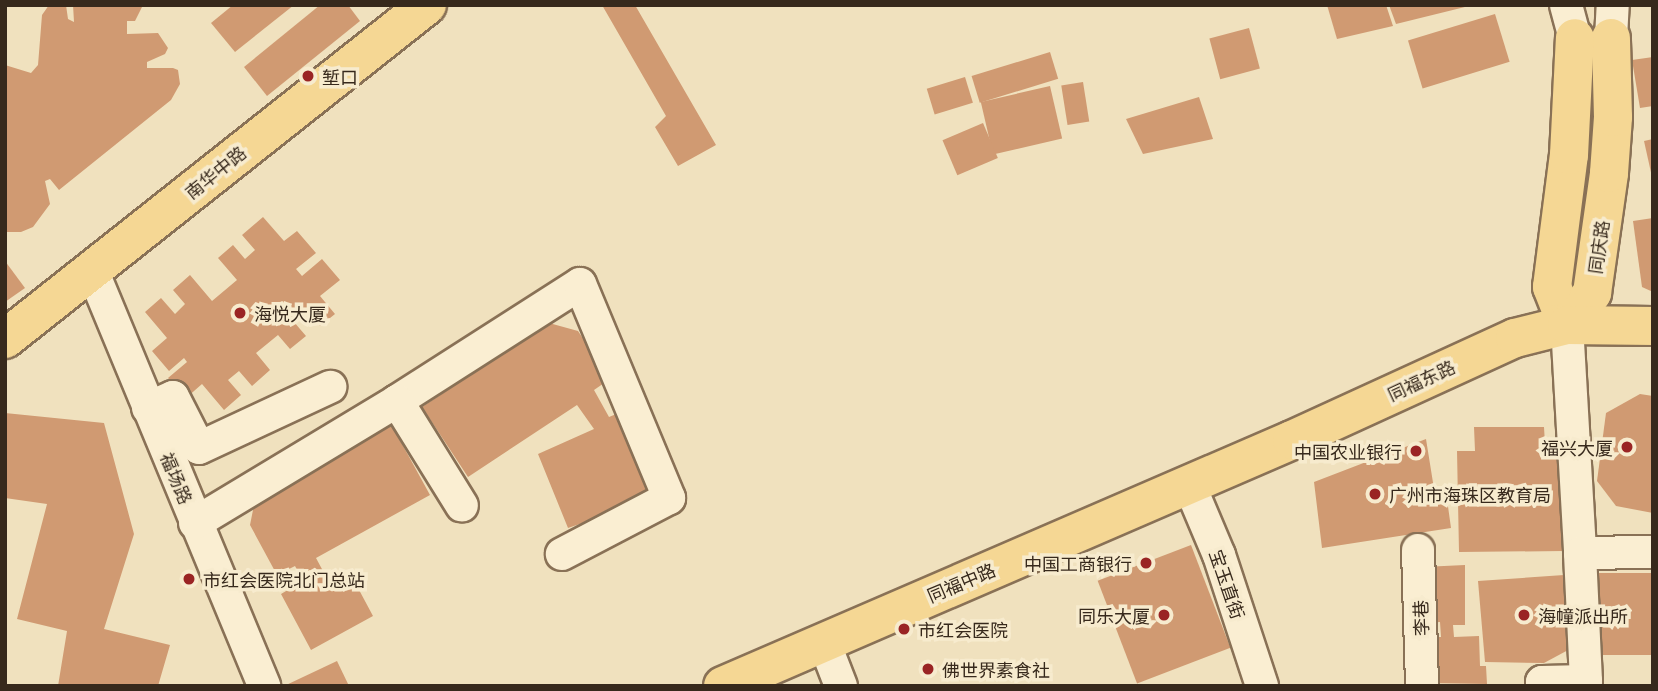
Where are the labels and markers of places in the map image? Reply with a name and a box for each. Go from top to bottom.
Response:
place label: 堑口 [322,65,358,87]
marker: 堑口 [300,68,316,84]
place label: 海悦大厦 [254,302,326,324]
marker: 海悦大厦 [232,305,248,321]
place label: 福兴大厦 [1541,436,1613,458]
marker: 福兴大厦 [1619,439,1635,455]
place label: 中国农业银行 [1294,440,1402,462]
marker: 中国农业银行 [1408,443,1424,459]
place label: 广州市海珠区教育局 [1389,483,1551,505]
marker: 广州市海珠区教育局 [1367,486,1383,502]
place label: 中国工商银行 [1024,552,1132,574]
marker: 中国工商银行 [1138,555,1154,571]
place label: 市红会医院北门总站 [203,568,365,590]
marker: 市红会医院北门总站 [181,571,197,587]
place label: 同乐大厦 [1078,604,1150,626]
place label: 海幢派出所 [1538,604,1628,626]
marker: 同乐大厦 [1156,607,1172,623]
marker: 海幢派出所 [1516,607,1532,623]
place label: 市红会医院 [918,618,1008,640]
marker: 市红会医院 [896,621,912,637]
place label: 佛世界素食社 [942,658,1050,680]
marker: 佛世界素食社 [920,661,936,677]

